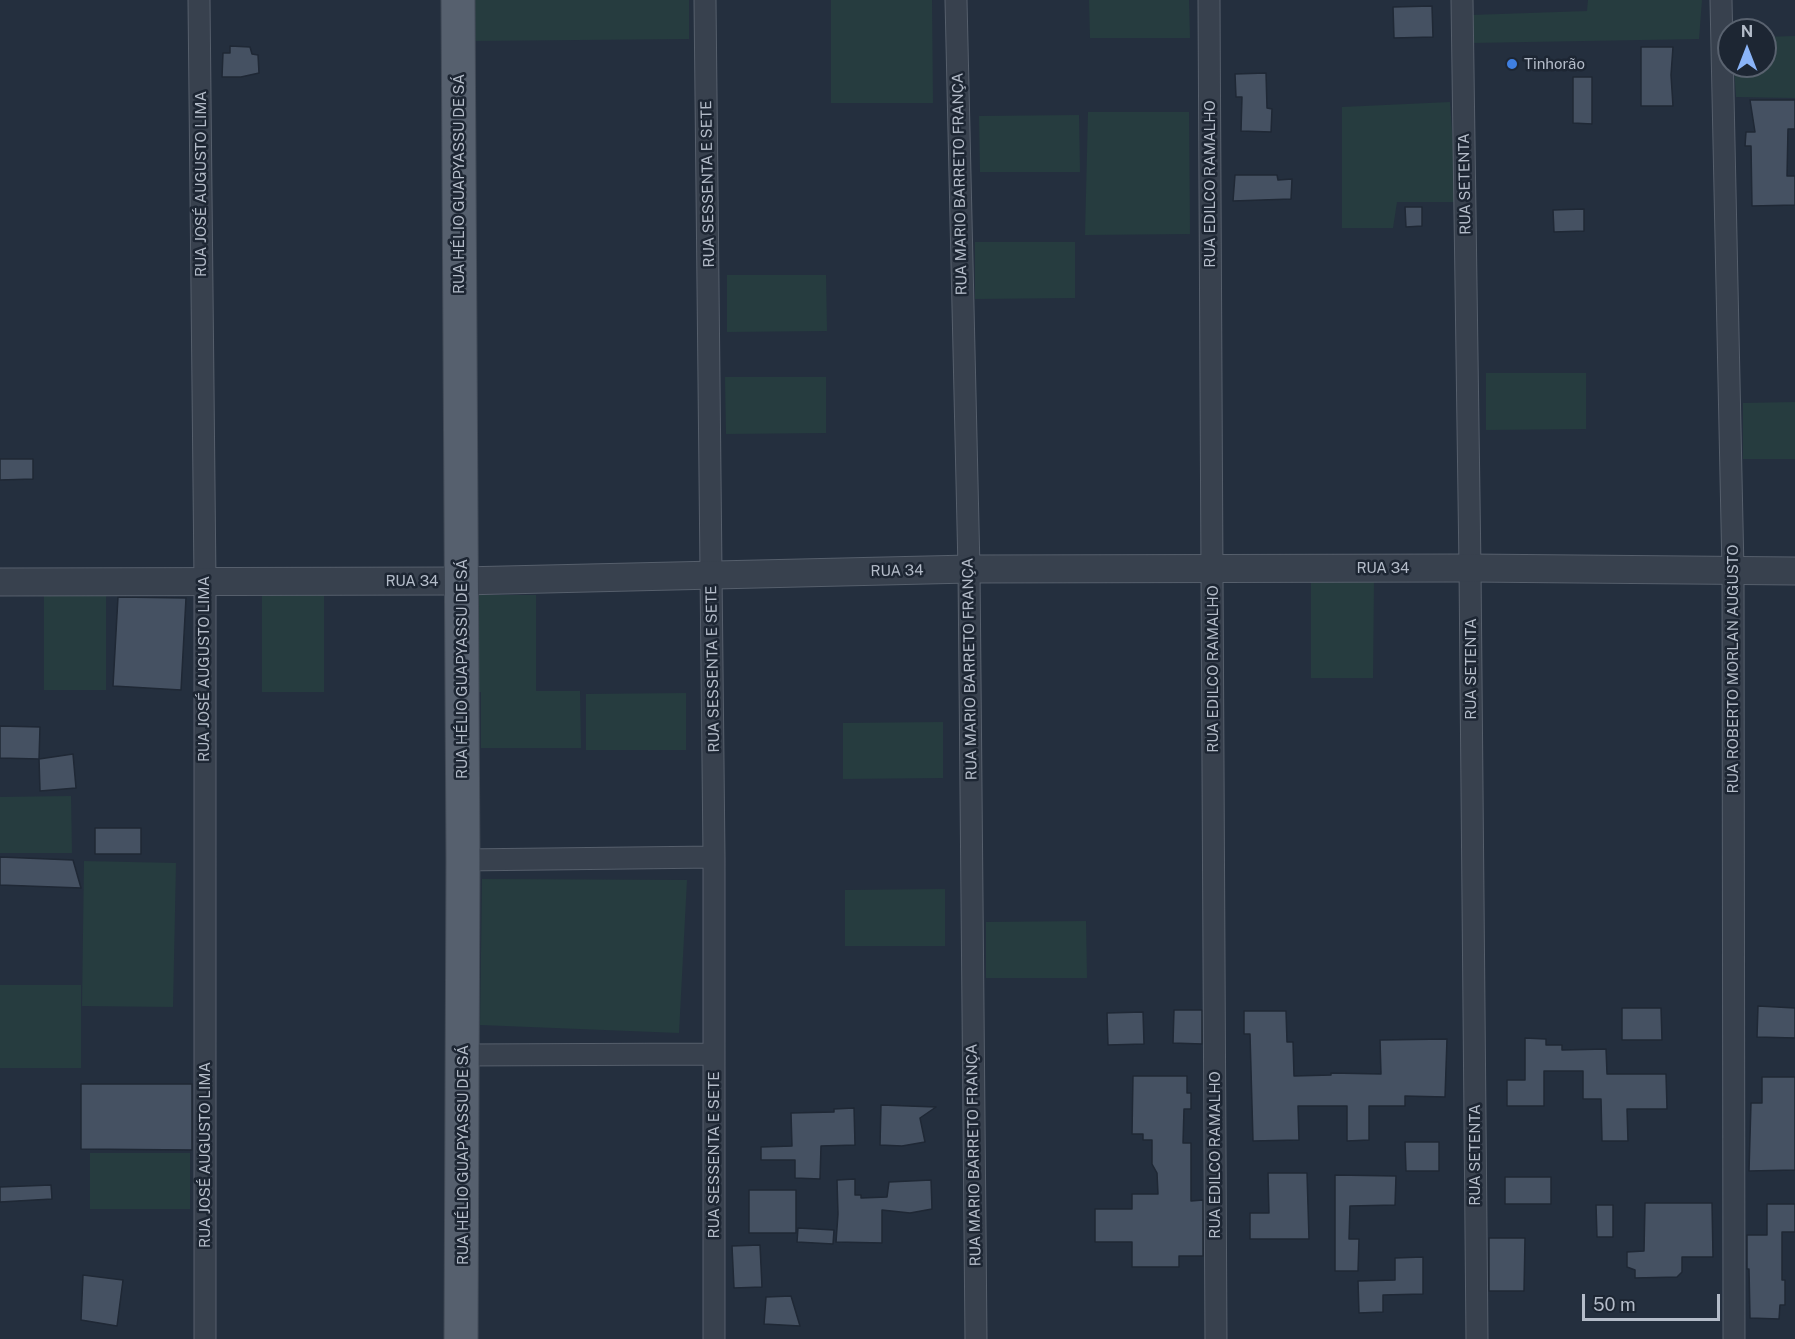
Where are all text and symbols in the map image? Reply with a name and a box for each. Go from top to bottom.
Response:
north arrow [1717,18,1777,78]
text: N [1741,22,1753,41]
place label: Tinhorão [1524,55,1585,73]
marker: Tinhorão [1505,57,1519,71]
street label: RUA MARIO BARRETO FRANÇA [949,72,971,296]
street label: RUA HÉLIO GUAPYASSU DE SÁ [450,74,468,294]
street label: RUA JOSÉ AUGUSTO LIMA [192,91,210,277]
street label: RUA SESSENTA E SETE [698,100,718,268]
street label: RUA EDILCO RAMALHO [1201,100,1219,268]
street label: RUA SETENTA [1455,133,1475,235]
street label: RUA ROBERTO MORLAN AUGUSTO [1724,545,1742,793]
street label: RUA MARIO BARRETO FRANÇA [959,557,981,781]
street label: RUA HÉLIO GUAPYASSU DE SÁ [453,559,471,779]
street label: RUA 34 [1357,559,1409,577]
street label: RUA 34 [870,562,924,580]
street label: RUA 34 [386,572,438,590]
street label: RUA JOSÉ AUGUSTO LIMA [195,576,213,762]
street label: RUA SESSENTA E SETE [703,585,723,753]
street label: RUA EDILCO RAMALHO [1204,585,1222,753]
street label: RUA SETENTA [1462,618,1480,720]
street label: RUA MARIO BARRETO FRANÇA [963,1043,985,1267]
street label: RUA HÉLIO GUAPYASSU DE SÁ [454,1045,472,1265]
street label: RUA JOSÉ AUGUSTO LIMA [196,1062,214,1248]
street label: RUA EDILCO RAMALHO [1206,1071,1224,1239]
street label: RUA SESSENTA E SETE [705,1072,723,1238]
street label: RUA SETENTA [1466,1104,1484,1206]
scale bar [1585,1282,1723,1320]
text: 50 m [1593,1294,1636,1315]

